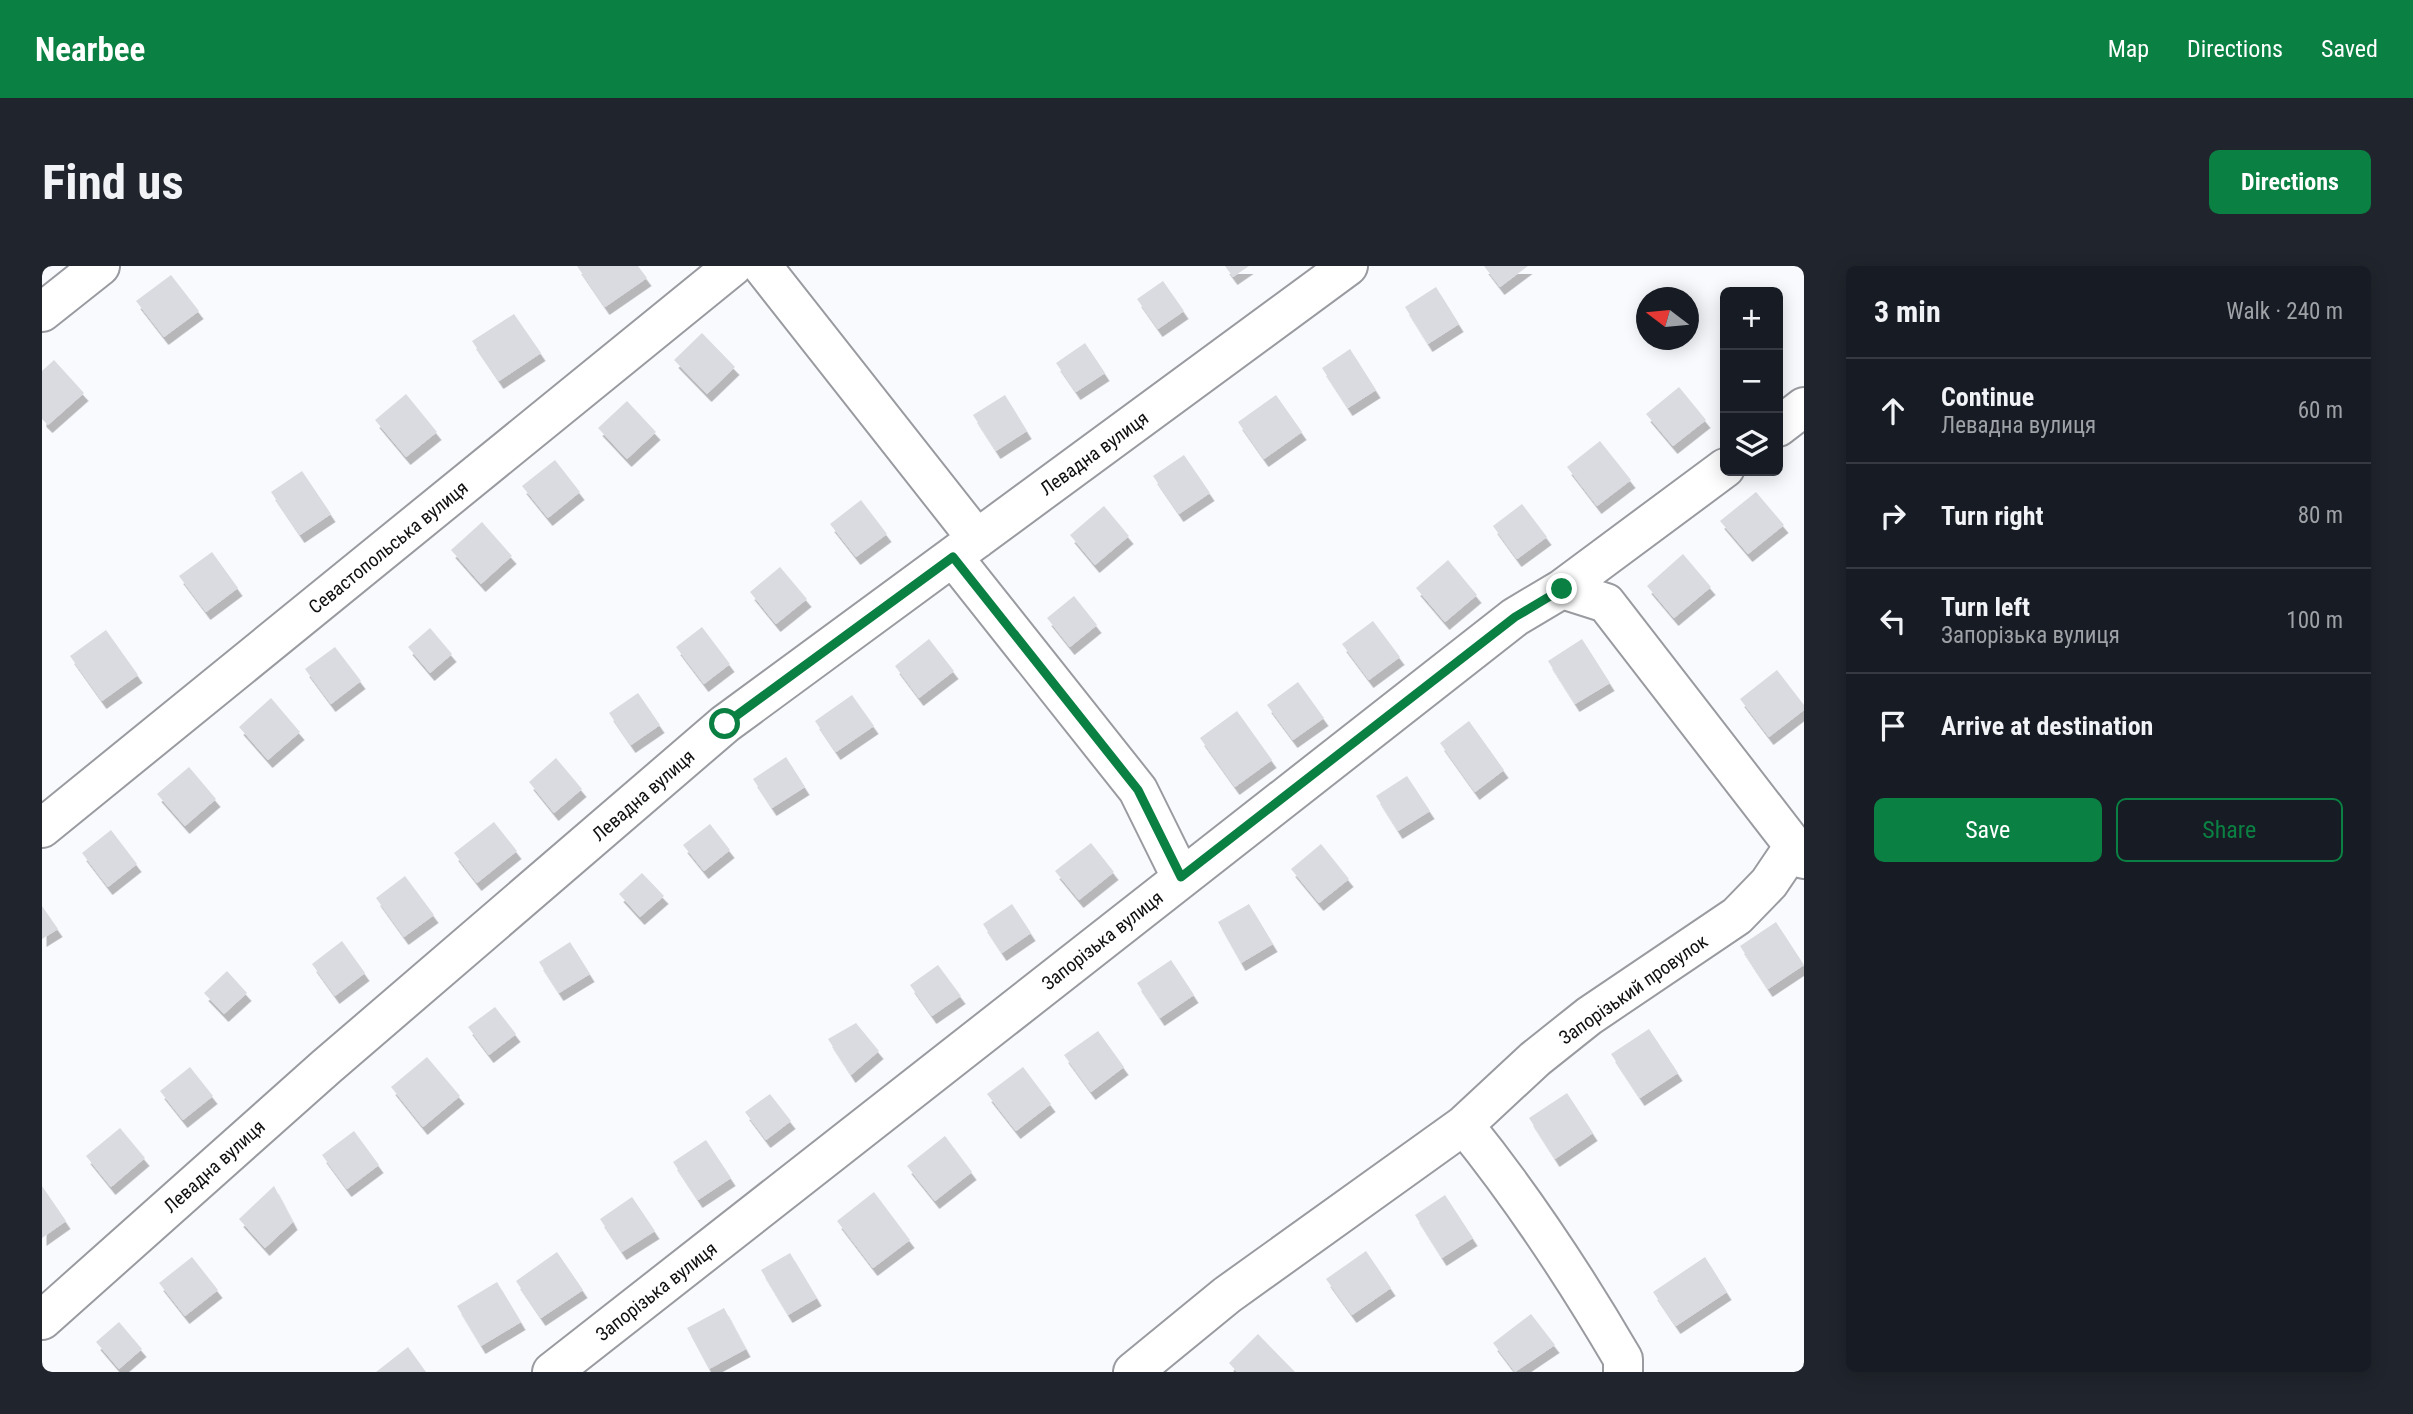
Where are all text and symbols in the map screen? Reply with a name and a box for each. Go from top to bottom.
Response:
text: Nearbee [35,30,145,69]
text: Map [2108,35,2149,63]
text: Directions [2187,35,2283,63]
text: Saved [2321,35,2378,63]
button: Directions [2209,150,2371,214]
text: Find us [42,154,184,211]
north arrow [1636,287,1699,350]
map controls [1720,287,1783,476]
button: + [1720,287,1783,350]
text: 3 min [1874,294,1941,329]
text: Walk · 240 m [2226,298,2343,325]
button: − [1720,350,1783,413]
text: Continue [1941,382,2034,412]
icon: ahead [1874,392,1912,430]
text: 60 m [2298,397,2343,424]
street label: Левадна вулиця [1036,406,1153,500]
text: Левадна вулиця [1941,412,2096,439]
button: layers [1720,413,1783,476]
street label: Севастопольська вулиця [304,476,473,619]
icon: right [1874,497,1912,535]
text: Turn right [1941,501,2043,531]
text: 80 m [2298,502,2343,529]
route end [1546,573,1577,604]
text: Turn left [1941,592,2030,622]
icon: left [1874,602,1912,640]
text: 100 m [2286,607,2343,634]
text: Запорізька вулиця [1941,622,2120,649]
icon: arrive [1874,707,1912,745]
route start [709,708,740,739]
text: Arrive at destination [1941,711,2153,741]
street label: Левадна вулиця [587,745,699,846]
button: Save [1874,798,2102,862]
button: Share [2116,798,2343,862]
street label: Запорізька вулиця [1037,886,1168,995]
street label: Запорізький провулок [1555,929,1712,1049]
street label: Левадна вулиця [159,1115,270,1218]
street label: Запорізька вулиця [591,1237,722,1346]

